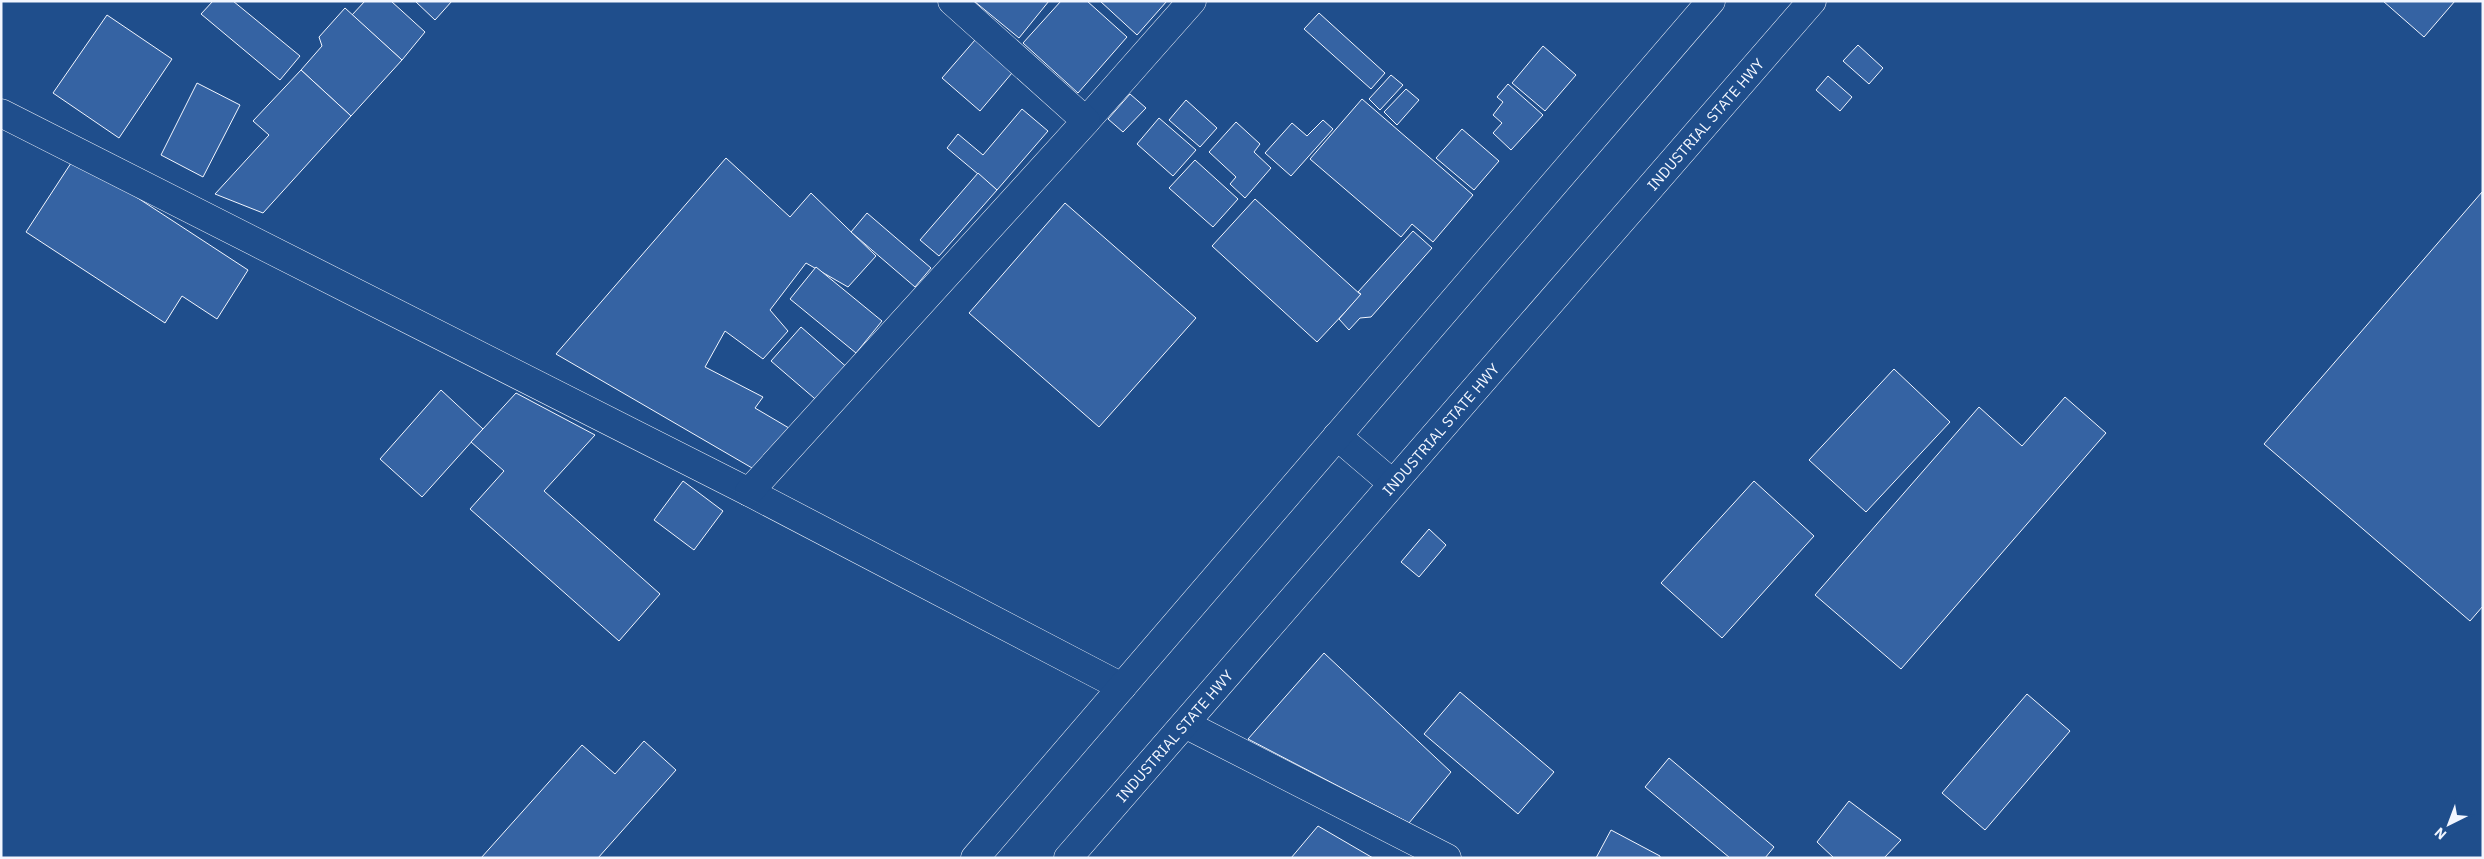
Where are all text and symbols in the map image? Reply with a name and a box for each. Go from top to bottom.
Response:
street label: INDUSTRIAL STATE HWY [1643,54,1768,194]
street label: INDUSTRIAL STATE HWY [1378,359,1503,499]
street label: INDUSTRIAL STATE HWY [1112,666,1237,806]
north arrow [2424,799,2474,849]
text: N [2431,824,2450,844]

